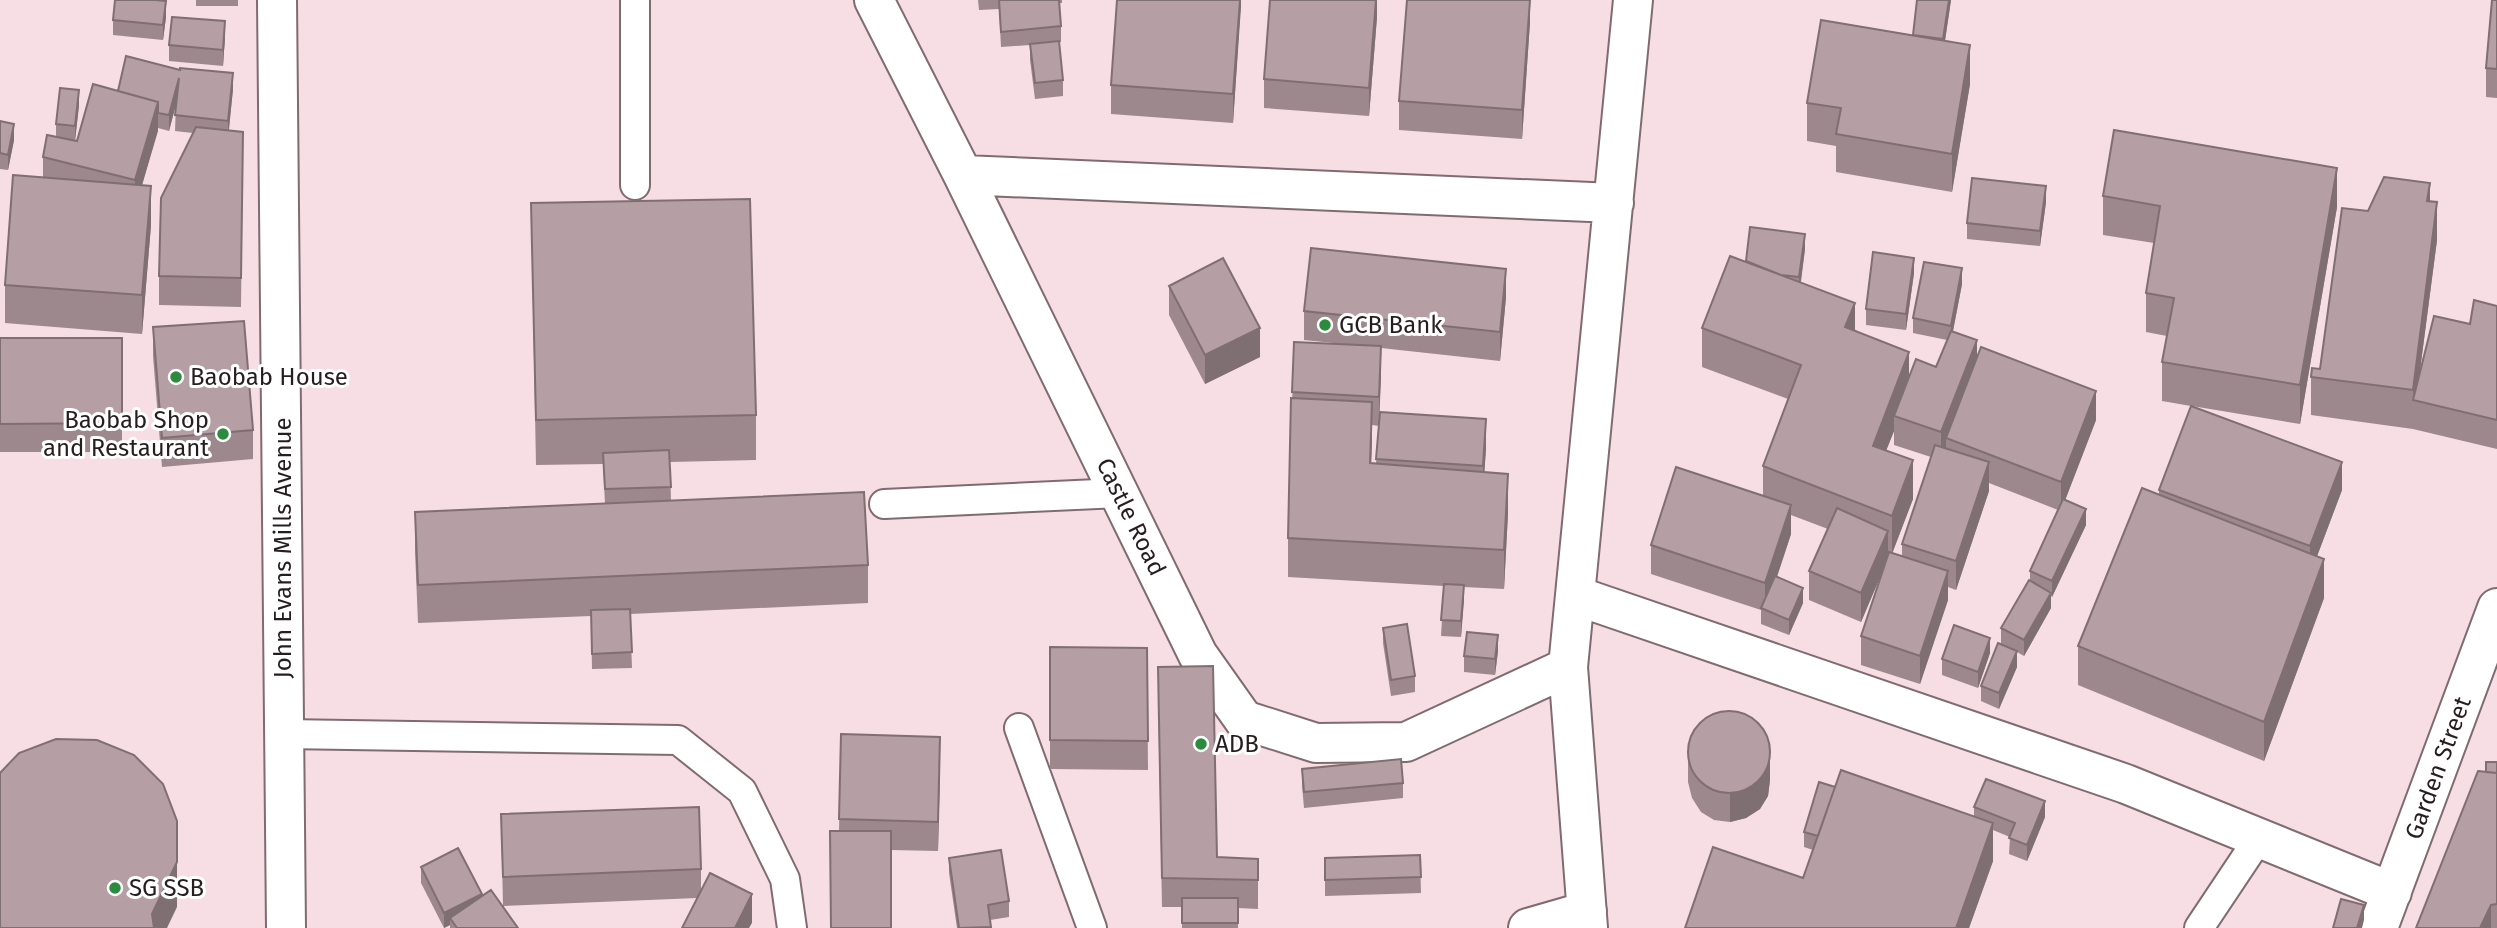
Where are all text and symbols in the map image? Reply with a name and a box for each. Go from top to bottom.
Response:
place label: GCB Bank [1339,311,1443,339]
marker: GCB Bank [1317,317,1333,333]
place label: Baobab House [190,363,348,391]
marker: Baobab House [168,369,184,385]
place label: Baobab Shop and Restaurant [43,406,209,462]
street label: John Evans Mills Avenue [269,417,297,679]
marker: Baobab Shop and Restaurant [215,426,231,442]
street label: Castle Road [1091,454,1171,580]
street label: Garden Street [2399,693,2477,843]
place label: ADB [1215,730,1259,758]
marker: ADB [1193,736,1209,752]
place label: SG SSB [129,874,204,902]
marker: SG SSB [107,880,123,896]

